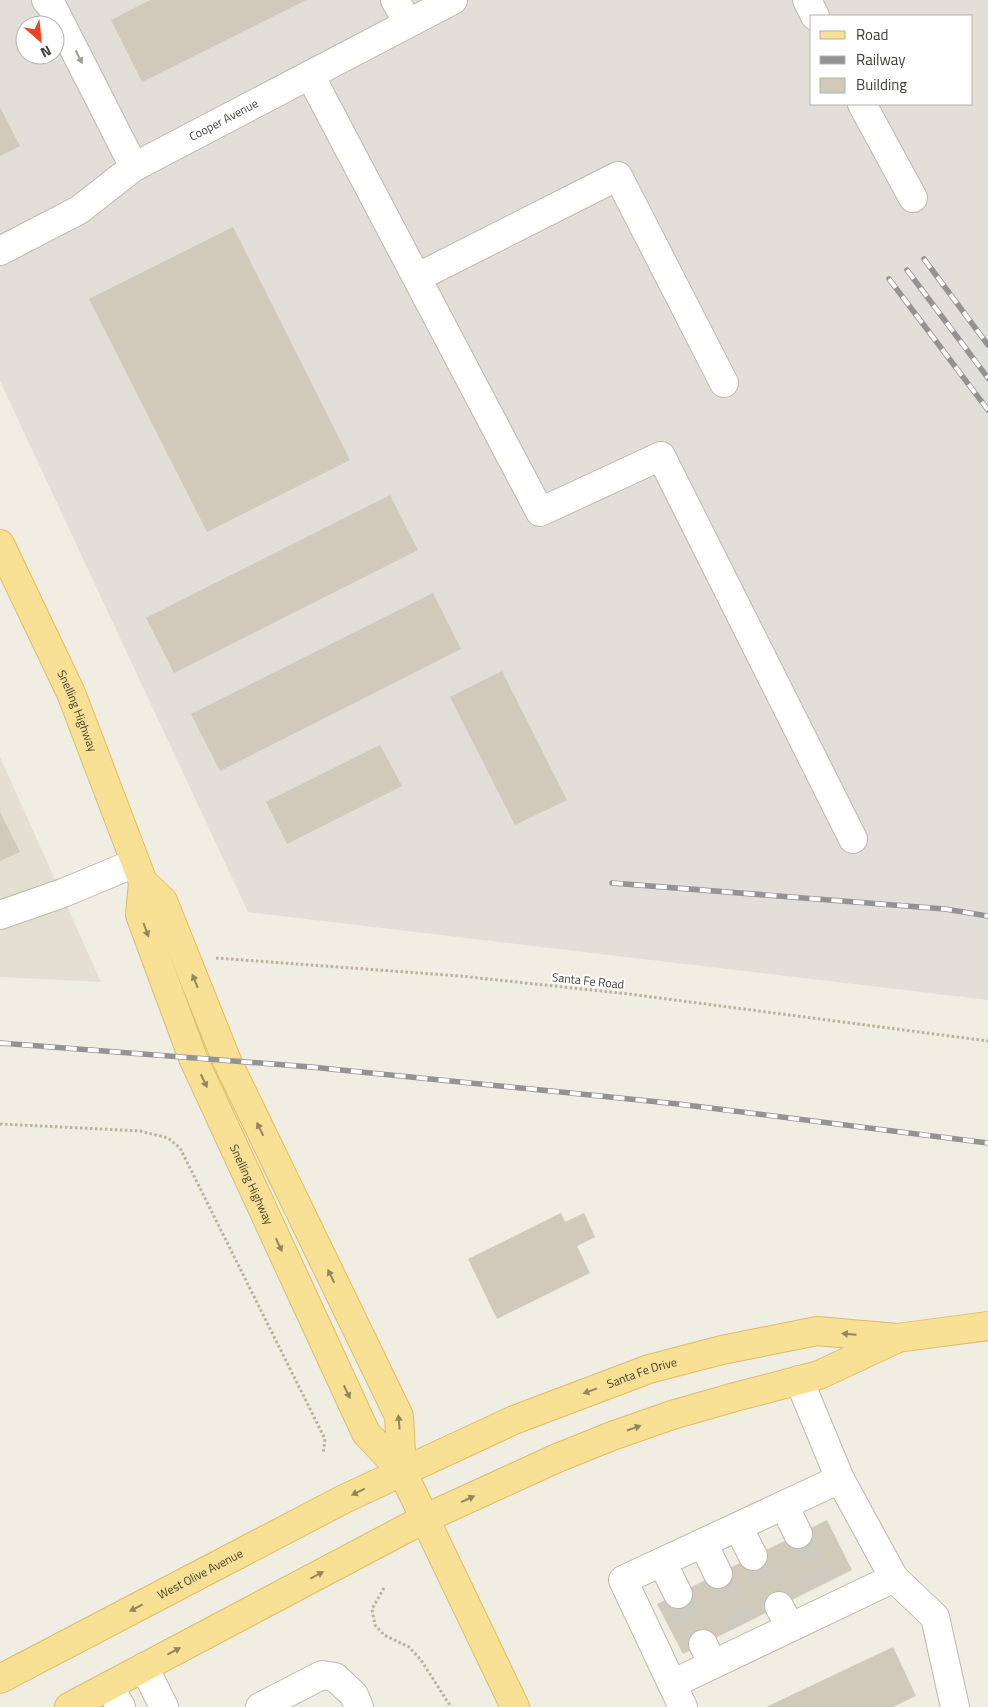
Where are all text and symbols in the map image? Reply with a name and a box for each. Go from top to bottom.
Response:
north arrow [15,15,65,65]
legend [810,15,973,105]
text: Road [856,23,888,46]
text: N [37,40,55,64]
text: Railway [856,48,906,71]
one-way arrow [75,50,83,65]
text: Building [856,73,907,96]
street label: Cooper Avenue [185,94,261,146]
street label: Snelling Highway [52,667,103,755]
one-way arrow [143,922,150,937]
street label: Santa Fe Road [551,967,625,994]
one-way arrow [191,973,199,988]
one-way arrow [200,1074,208,1088]
one-way arrow [256,1122,264,1137]
street label: Snelling Highway [225,1141,279,1228]
one-way arrow [276,1238,284,1252]
one-way arrow [327,1268,335,1283]
one-way arrow [840,1330,856,1338]
street label: Santa Fe Drive [604,1352,679,1393]
one-way arrow [343,1385,351,1399]
one-way arrow [582,1388,597,1395]
one-way arrow [395,1414,403,1430]
one-way arrow [627,1424,642,1432]
one-way arrow [351,1488,365,1496]
one-way arrow [461,1495,475,1503]
street label: West Olive Avenue [154,1544,246,1604]
one-way arrow [310,1571,325,1579]
one-way arrow [129,1604,143,1612]
one-way arrow [166,1647,181,1655]

